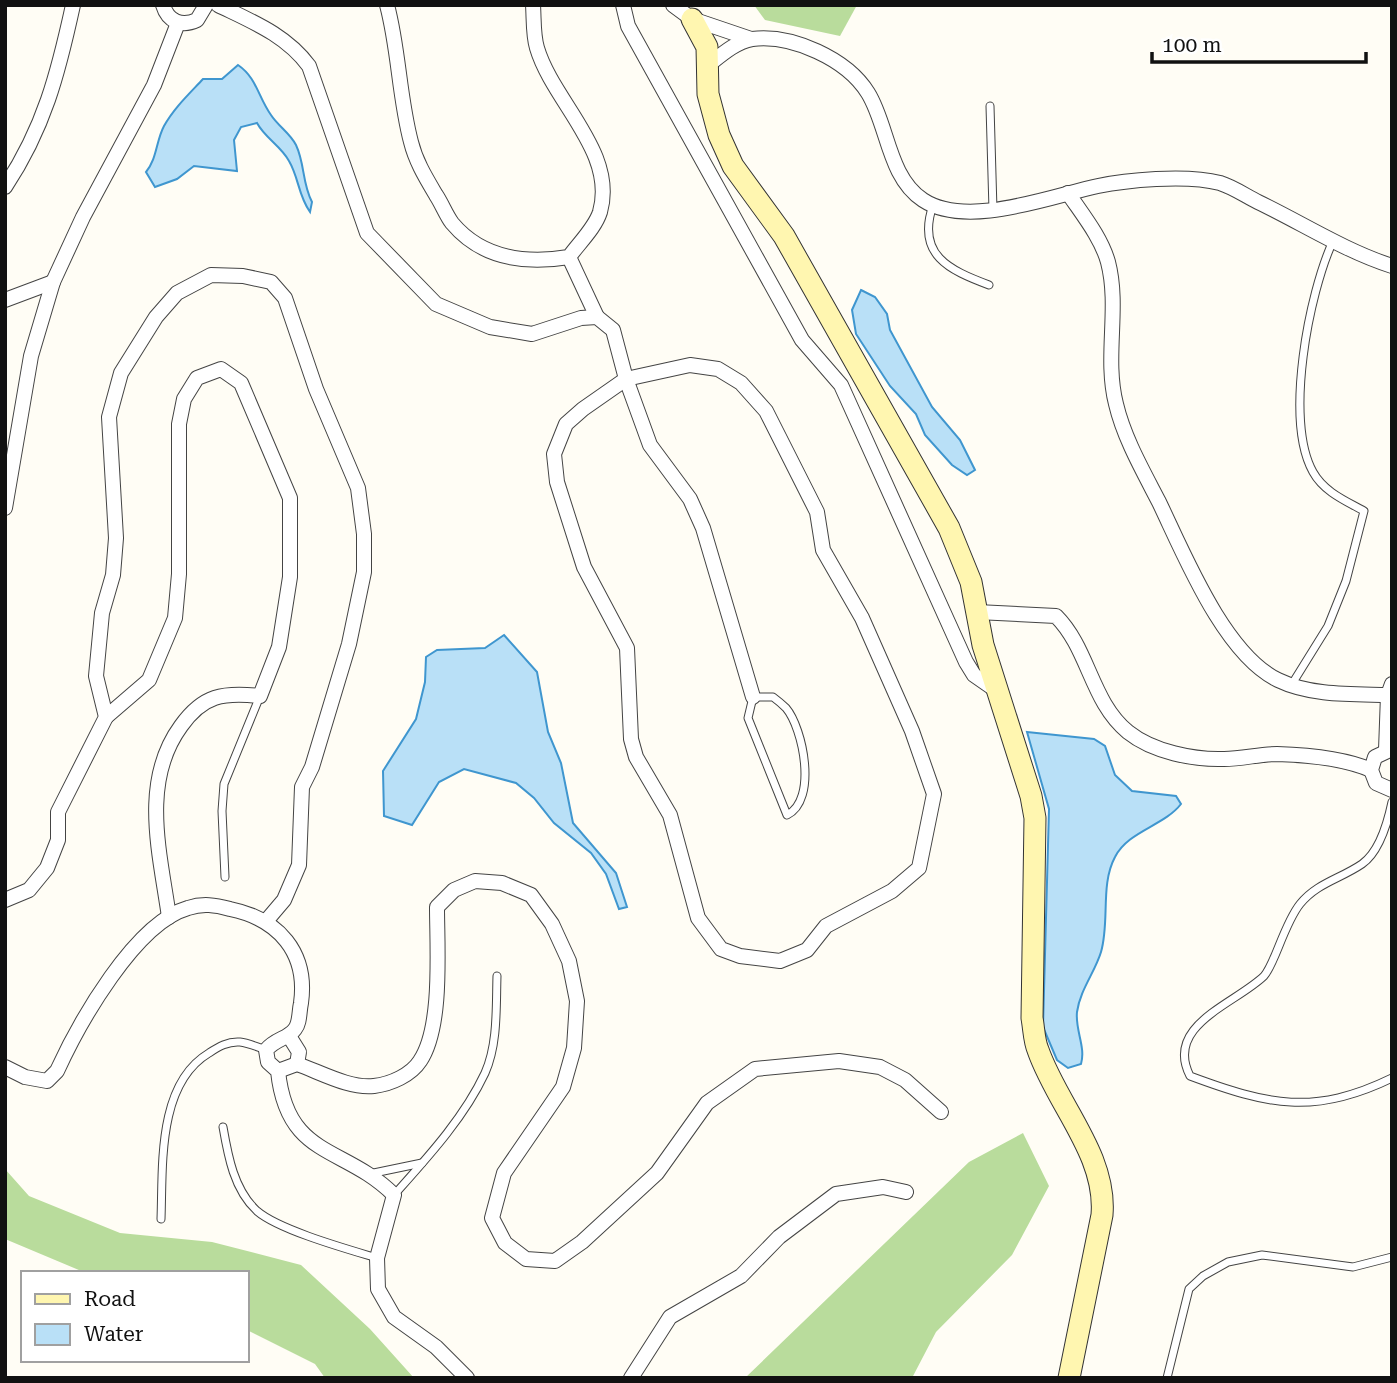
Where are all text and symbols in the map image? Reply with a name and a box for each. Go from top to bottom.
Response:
scale bar [1152,21,1366,65]
text: 100 m [1162,33,1222,57]
legend [21,1271,248,1362]
text: Road [84,1287,136,1311]
text: Water [84,1322,144,1346]

